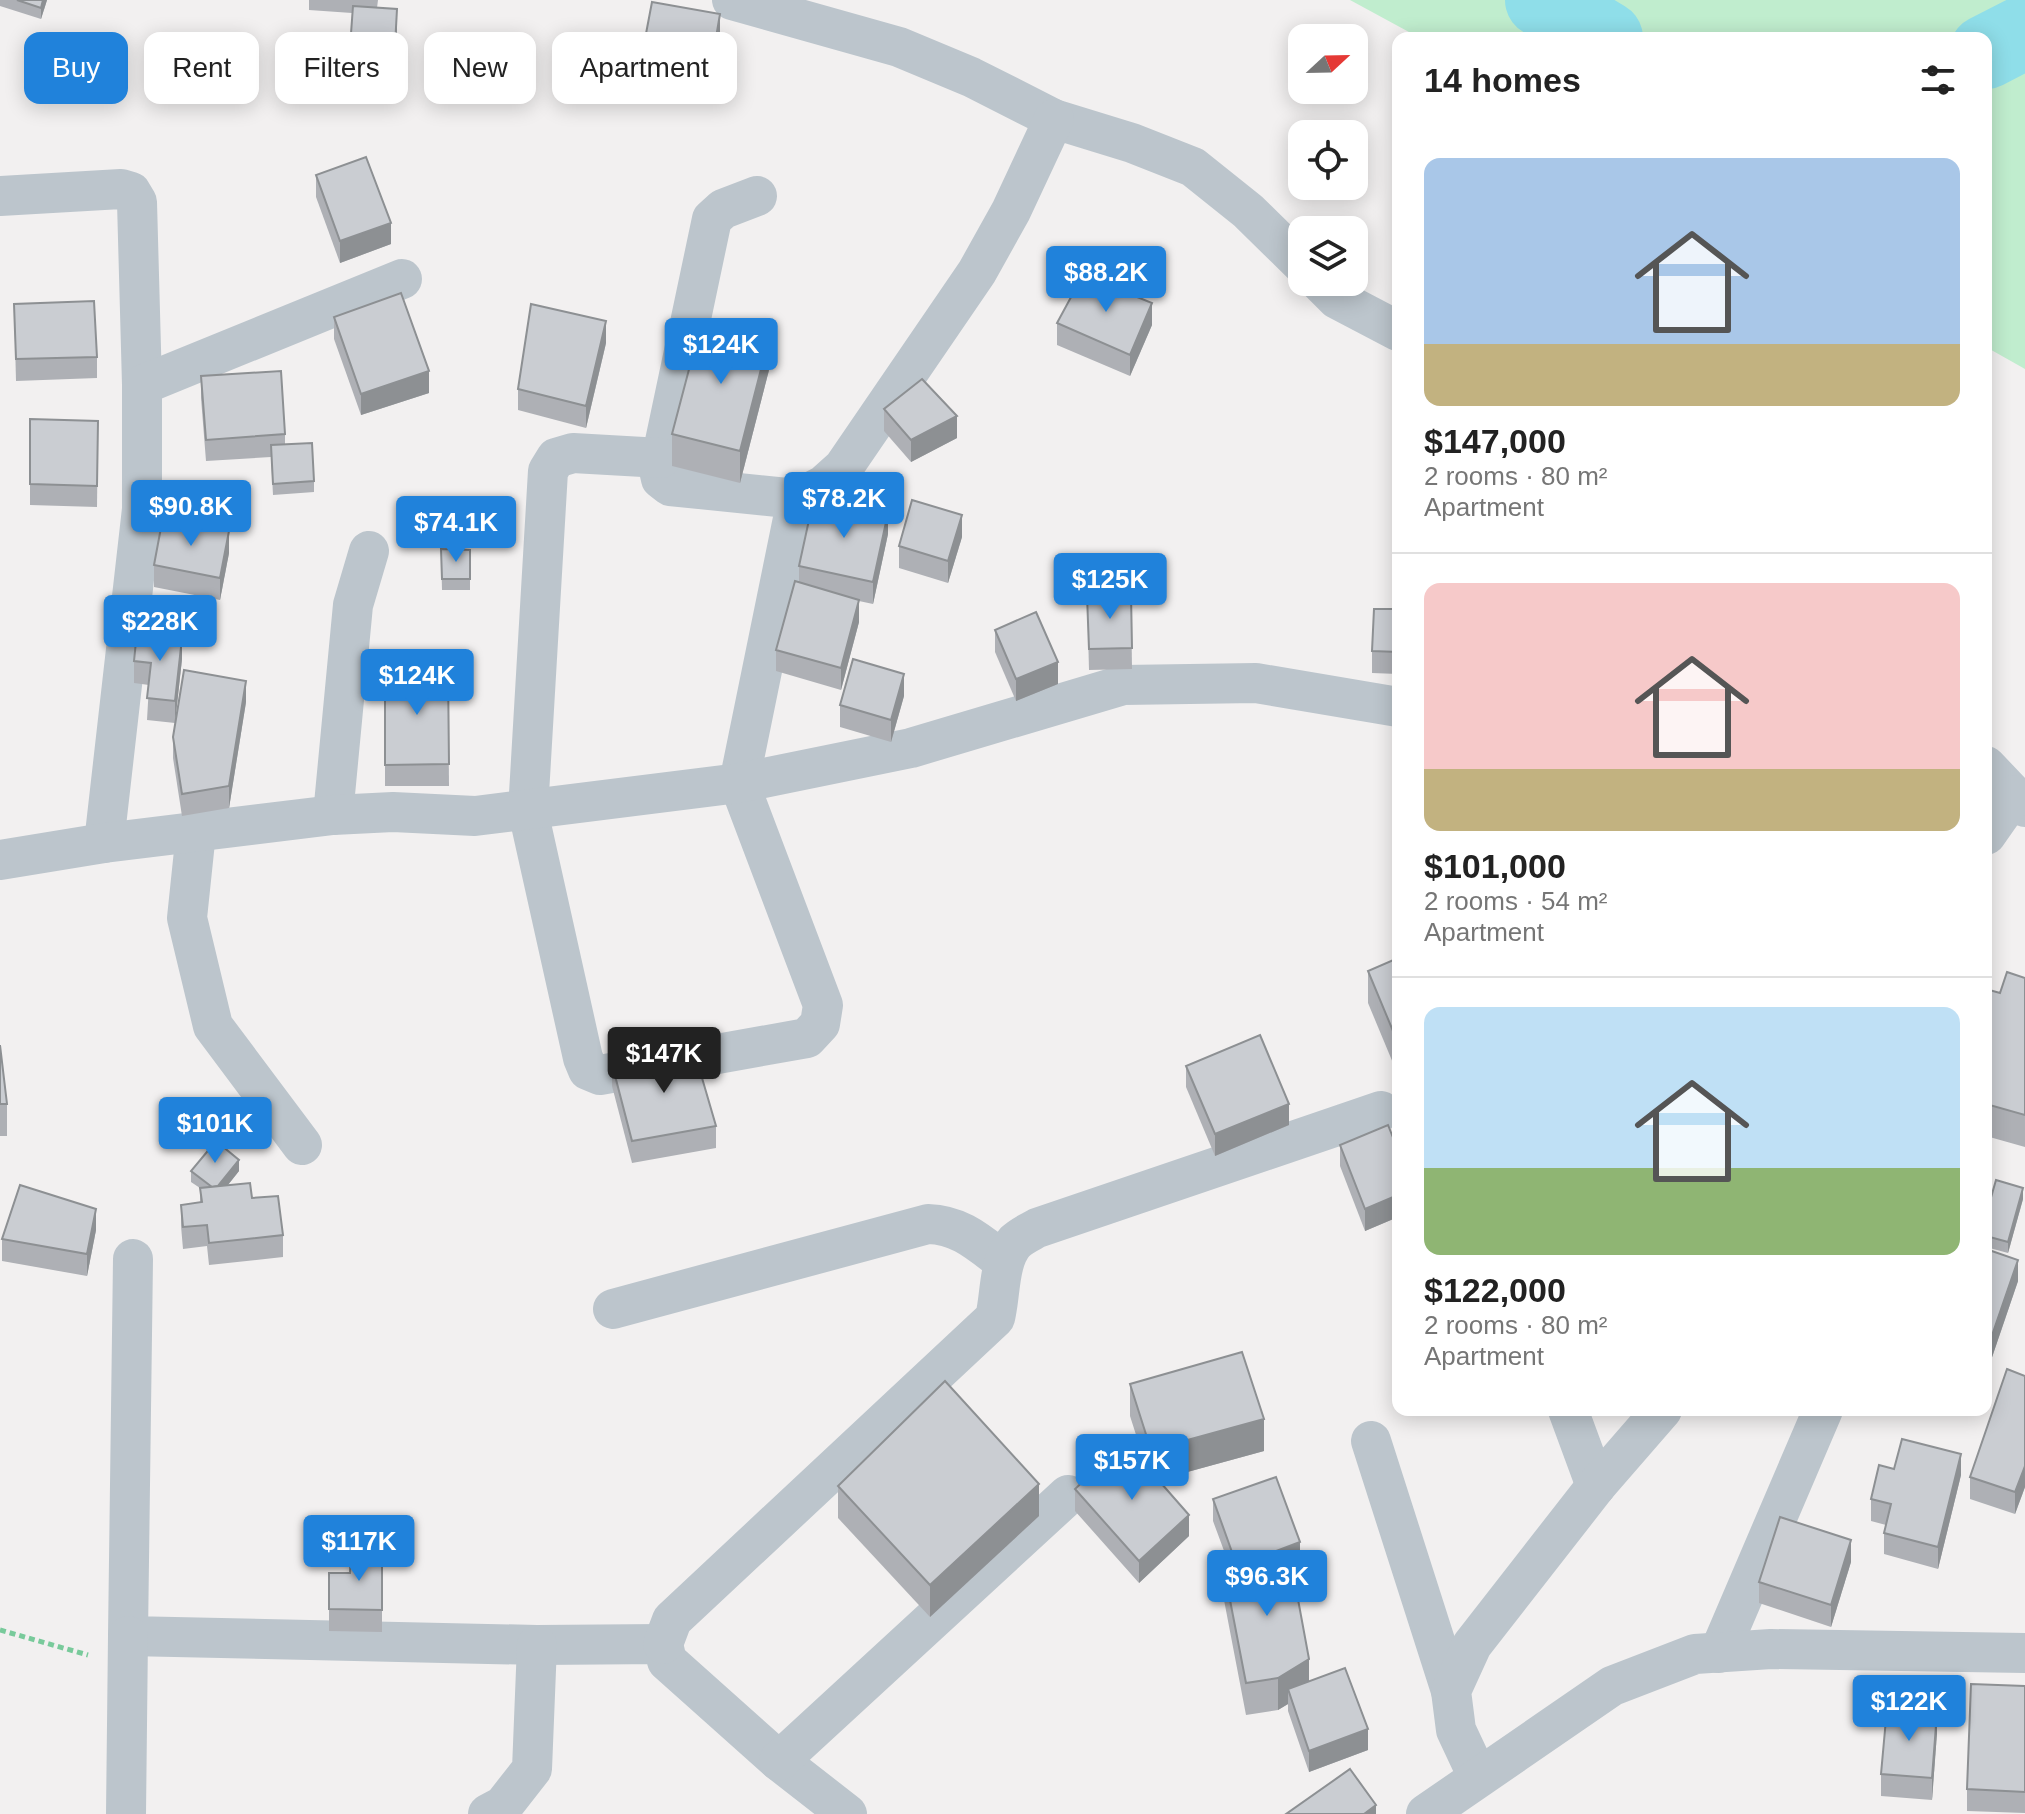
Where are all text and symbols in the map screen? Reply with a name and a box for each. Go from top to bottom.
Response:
north arrow [1288,24,1368,104]
map controls [1288,24,1368,296]
chip: Buy [24,32,128,104]
chip: Rent [144,32,259,104]
chip: Filters [275,32,408,104]
chip: New [424,32,536,104]
chip: Apartment [552,32,737,104]
icon: filters [1916,58,1960,102]
text: 14 homes [1424,61,1581,99]
button: locate [1288,120,1368,200]
icon: home [1620,210,1764,354]
button: layers [1288,216,1368,296]
pin: $88.2K [1041,246,1171,314]
text: $88.2K [1064,257,1148,287]
pin: $124K [665,318,777,386]
text: $124K [683,329,759,359]
text: $147,000 [1424,422,1566,460]
text: 2 rooms · 80 m² [1424,461,1608,491]
pin: $78.2K [779,472,909,540]
pin: $90.8K [126,480,256,548]
text: $78.2K [802,483,886,513]
text: $90.8K [149,491,233,521]
text: Apartment [1424,492,1544,522]
pin: $74.1K [391,496,521,564]
text: $74.1K [414,507,498,537]
pin: $125K [1054,553,1166,621]
text: $125K [1072,564,1148,594]
pin: $228K [104,595,216,663]
text: $228K [122,606,198,636]
icon: home [1620,635,1764,779]
pin: $124K [361,649,473,717]
text: $124K [379,660,455,690]
text: $101,000 [1424,847,1566,885]
text: 2 rooms · 54 m² [1424,886,1608,916]
text: Apartment [1424,917,1544,947]
pin: $147K [608,1027,720,1095]
text: $147K [626,1038,702,1068]
icon: home [1620,1059,1764,1203]
pin: $101K [159,1097,271,1165]
text: $101K [177,1108,253,1138]
text: $122,000 [1424,1271,1566,1309]
text: 2 rooms · 80 m² [1424,1310,1608,1340]
text: Apartment [1424,1341,1544,1371]
pin: $157K [1076,1434,1188,1502]
text: $157K [1094,1445,1170,1475]
pin: $117K [303,1515,415,1583]
text: $117K [321,1526,397,1556]
pin: $96.3K [1202,1550,1332,1618]
text: $96.3K [1225,1561,1309,1591]
pin: $122K [1853,1675,1965,1743]
text: $122K [1871,1686,1947,1716]

